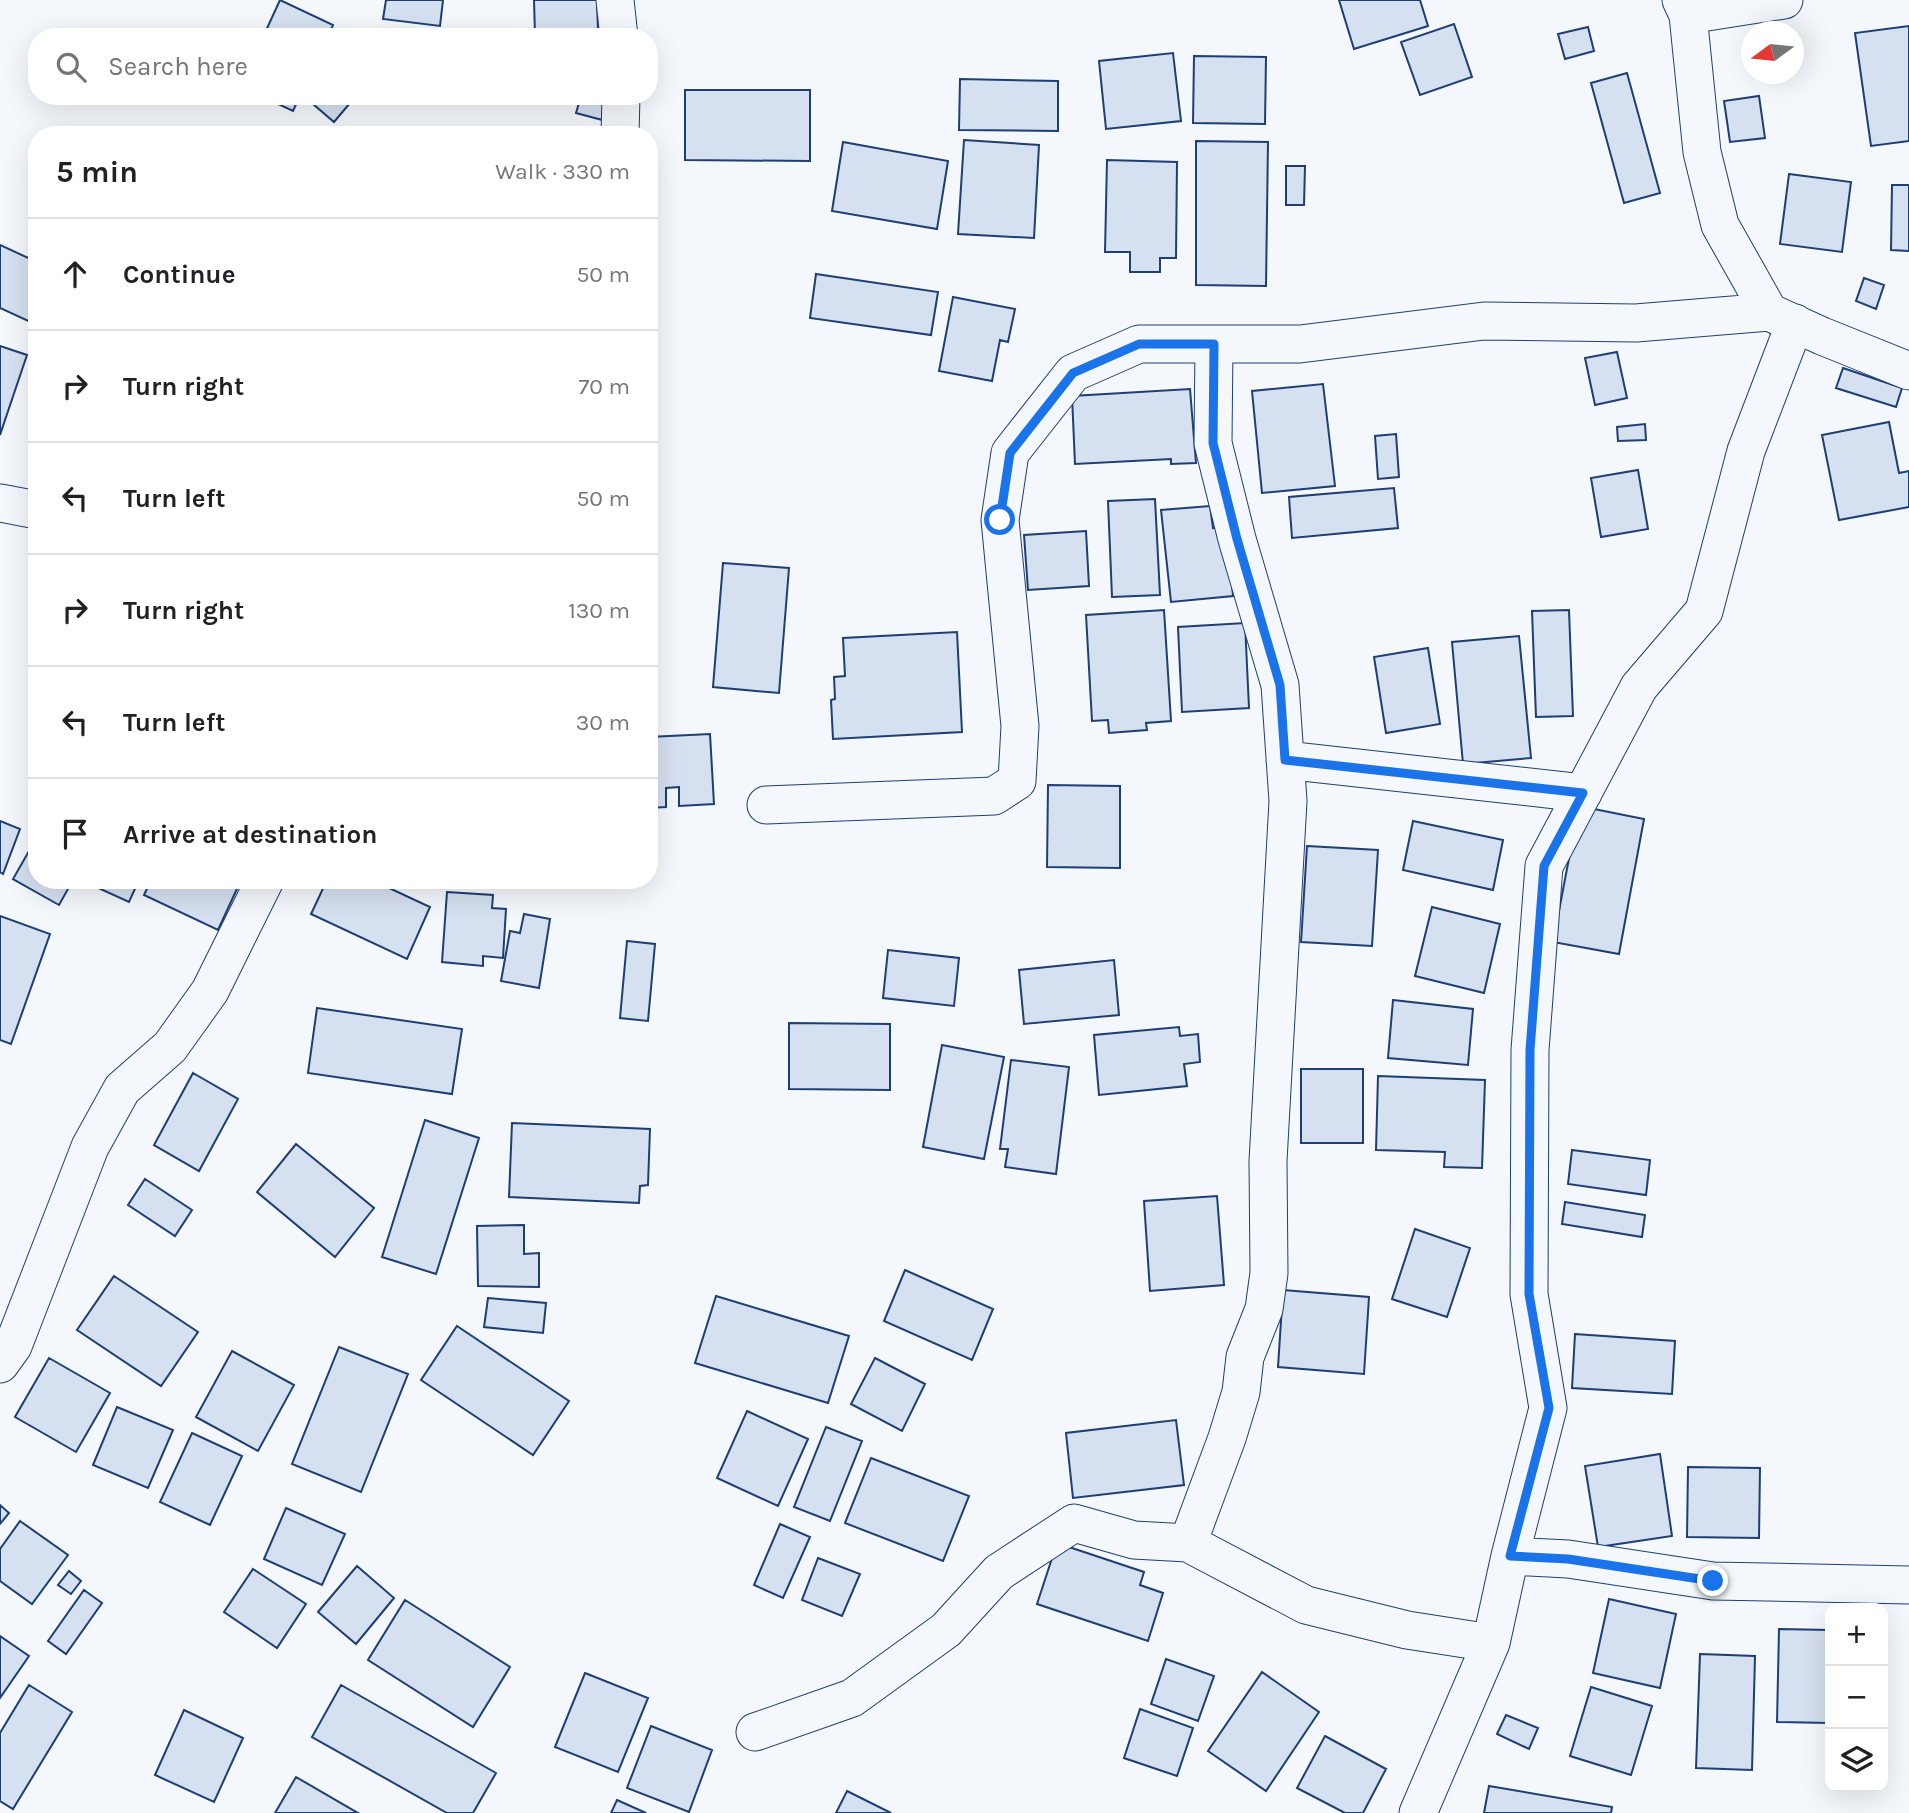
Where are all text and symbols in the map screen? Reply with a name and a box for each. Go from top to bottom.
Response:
north arrow [1741,21,1804,84]
search box [28,28,658,105]
icon: search [52,48,90,86]
text: Search here [108,51,248,82]
text: 5 min [56,154,138,190]
text: Walk · 330 m [495,158,630,185]
icon: ahead [56,255,94,293]
text: Continue [123,259,235,290]
text: 50 m [576,261,630,288]
icon: right [56,367,94,405]
text: Turn right [123,371,244,402]
text: 70 m [579,373,630,400]
icon: left [56,479,94,517]
text: Turn left [123,483,225,514]
text: 50 m [576,485,630,512]
route start [984,504,1015,535]
icon: right [56,591,94,629]
text: Turn right [123,595,244,626]
text: 130 m [568,597,630,624]
icon: left [56,703,94,741]
text: Turn left [123,707,225,738]
text: 30 m [576,709,630,736]
icon: arrive [56,815,94,853]
text: Arrive at destination [123,819,377,850]
route end [1697,1565,1728,1596]
map controls [1825,1603,1888,1792]
button: + [1825,1603,1888,1666]
button: − [1825,1666,1888,1729]
button: layers [1825,1729,1888,1792]

